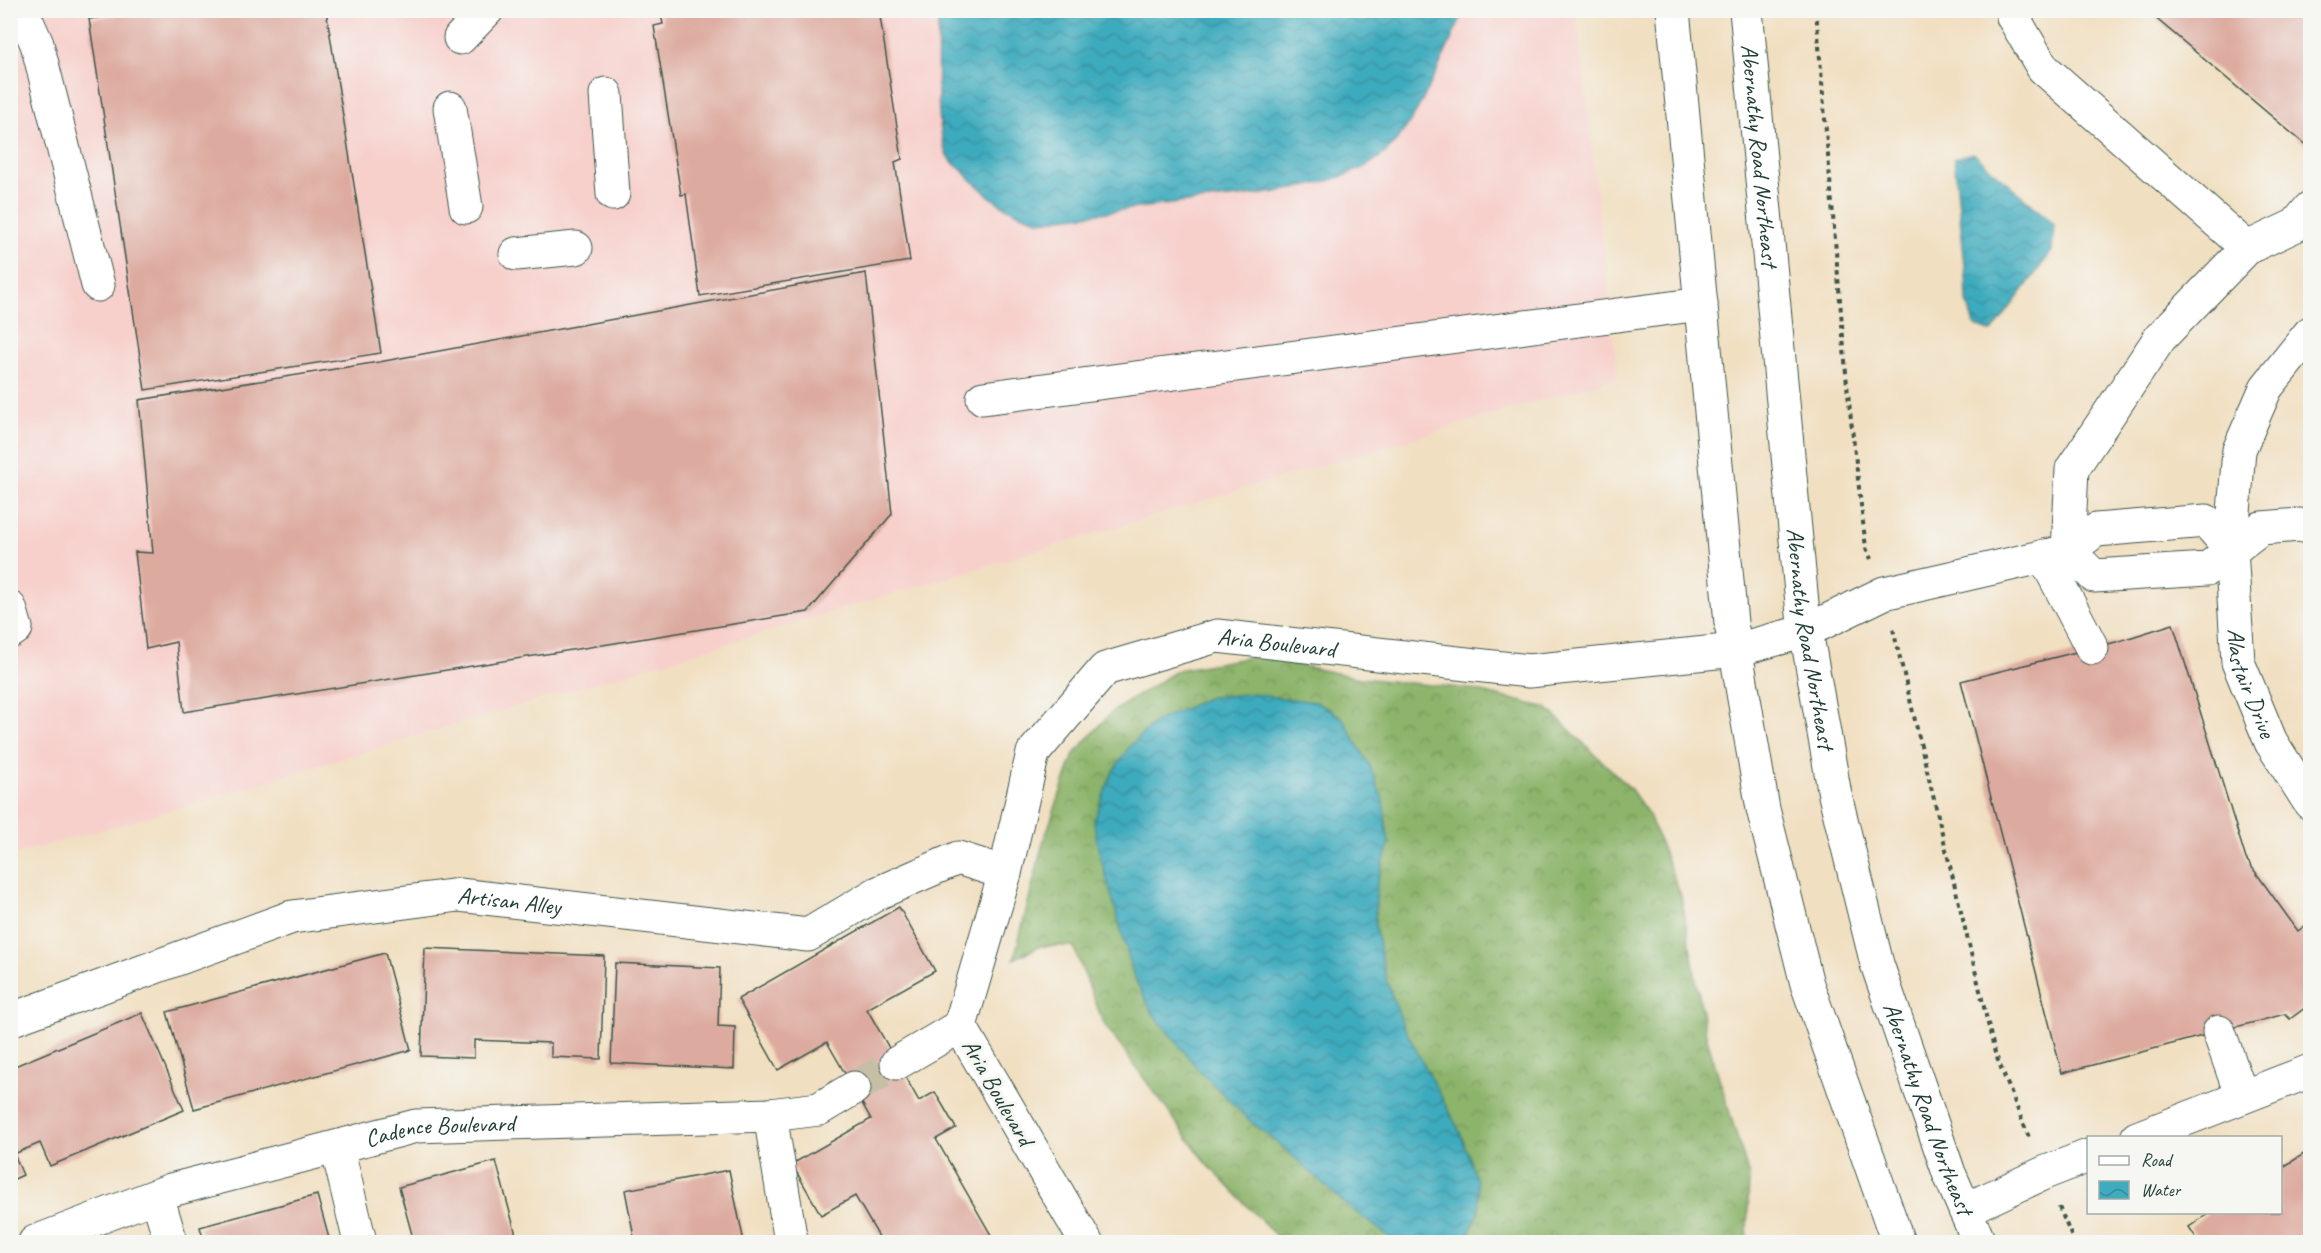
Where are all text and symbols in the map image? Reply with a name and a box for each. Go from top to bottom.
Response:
street label: Abernathy Road Northeast [1734,43,1785,271]
street label: Abernathy Road Northeast [1780,527,1842,755]
street label: Aria Boulevard [1216,621,1340,665]
street label: Alastair Drive [2221,627,2283,744]
street label: Artisan Alley [456,880,564,922]
street label: Abernathy Road Northeast [1876,999,1982,1222]
street label: Aria Boulevard [955,1033,1042,1154]
street label: Cadence Boulevard [362,1108,519,1154]
legend [2087,1136,2282,1214]
text: Road [2141,1149,2174,1171]
text: Water [2141,1179,2182,1201]

